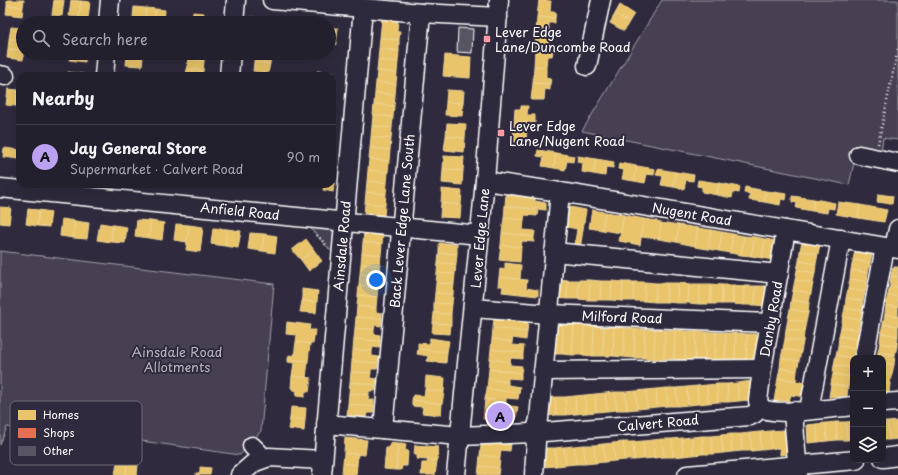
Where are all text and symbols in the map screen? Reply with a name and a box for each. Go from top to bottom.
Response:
search box [16,16,336,60]
place label: Lever Edge Lane/Duncombe Road [495,22,631,56]
icon: search [30,27,52,49]
text: Search here [62,27,148,50]
marker: Lever Edge Lane/Duncombe Road [482,34,492,44]
text: Nearby [32,85,94,111]
place label: Lever Edge Lane/Nugent Road [509,116,625,150]
marker: Lever Edge Lane/Nugent Road [496,128,506,138]
street label: Back Lever Edge Lane South [384,133,419,309]
text: Jay General Store [70,136,207,159]
text: A [40,147,50,166]
text: 90 m [287,147,320,166]
text: Supermarket · Calvert Road [70,159,243,178]
street label: Lever Edge Lane [466,187,493,289]
street label: Anfield Road [199,197,281,224]
street label: Nugent Road [651,197,733,230]
street label: Ainsdale Road [328,200,355,292]
your location [366,270,386,290]
street label: Danby Road [754,279,787,358]
street label: Milford Road [581,306,663,327]
park label: Ainsdale Road Allotments [132,342,222,376]
map controls [850,355,886,463]
button: + [850,355,886,391]
button: − [850,391,886,427]
legend [10,401,142,465]
pin: A [487,401,513,431]
text: Homes [43,406,79,423]
street label: Calvert Road [616,409,700,436]
text: Shops [43,424,74,441]
button: layers [850,427,886,463]
text: Other [43,442,74,459]

